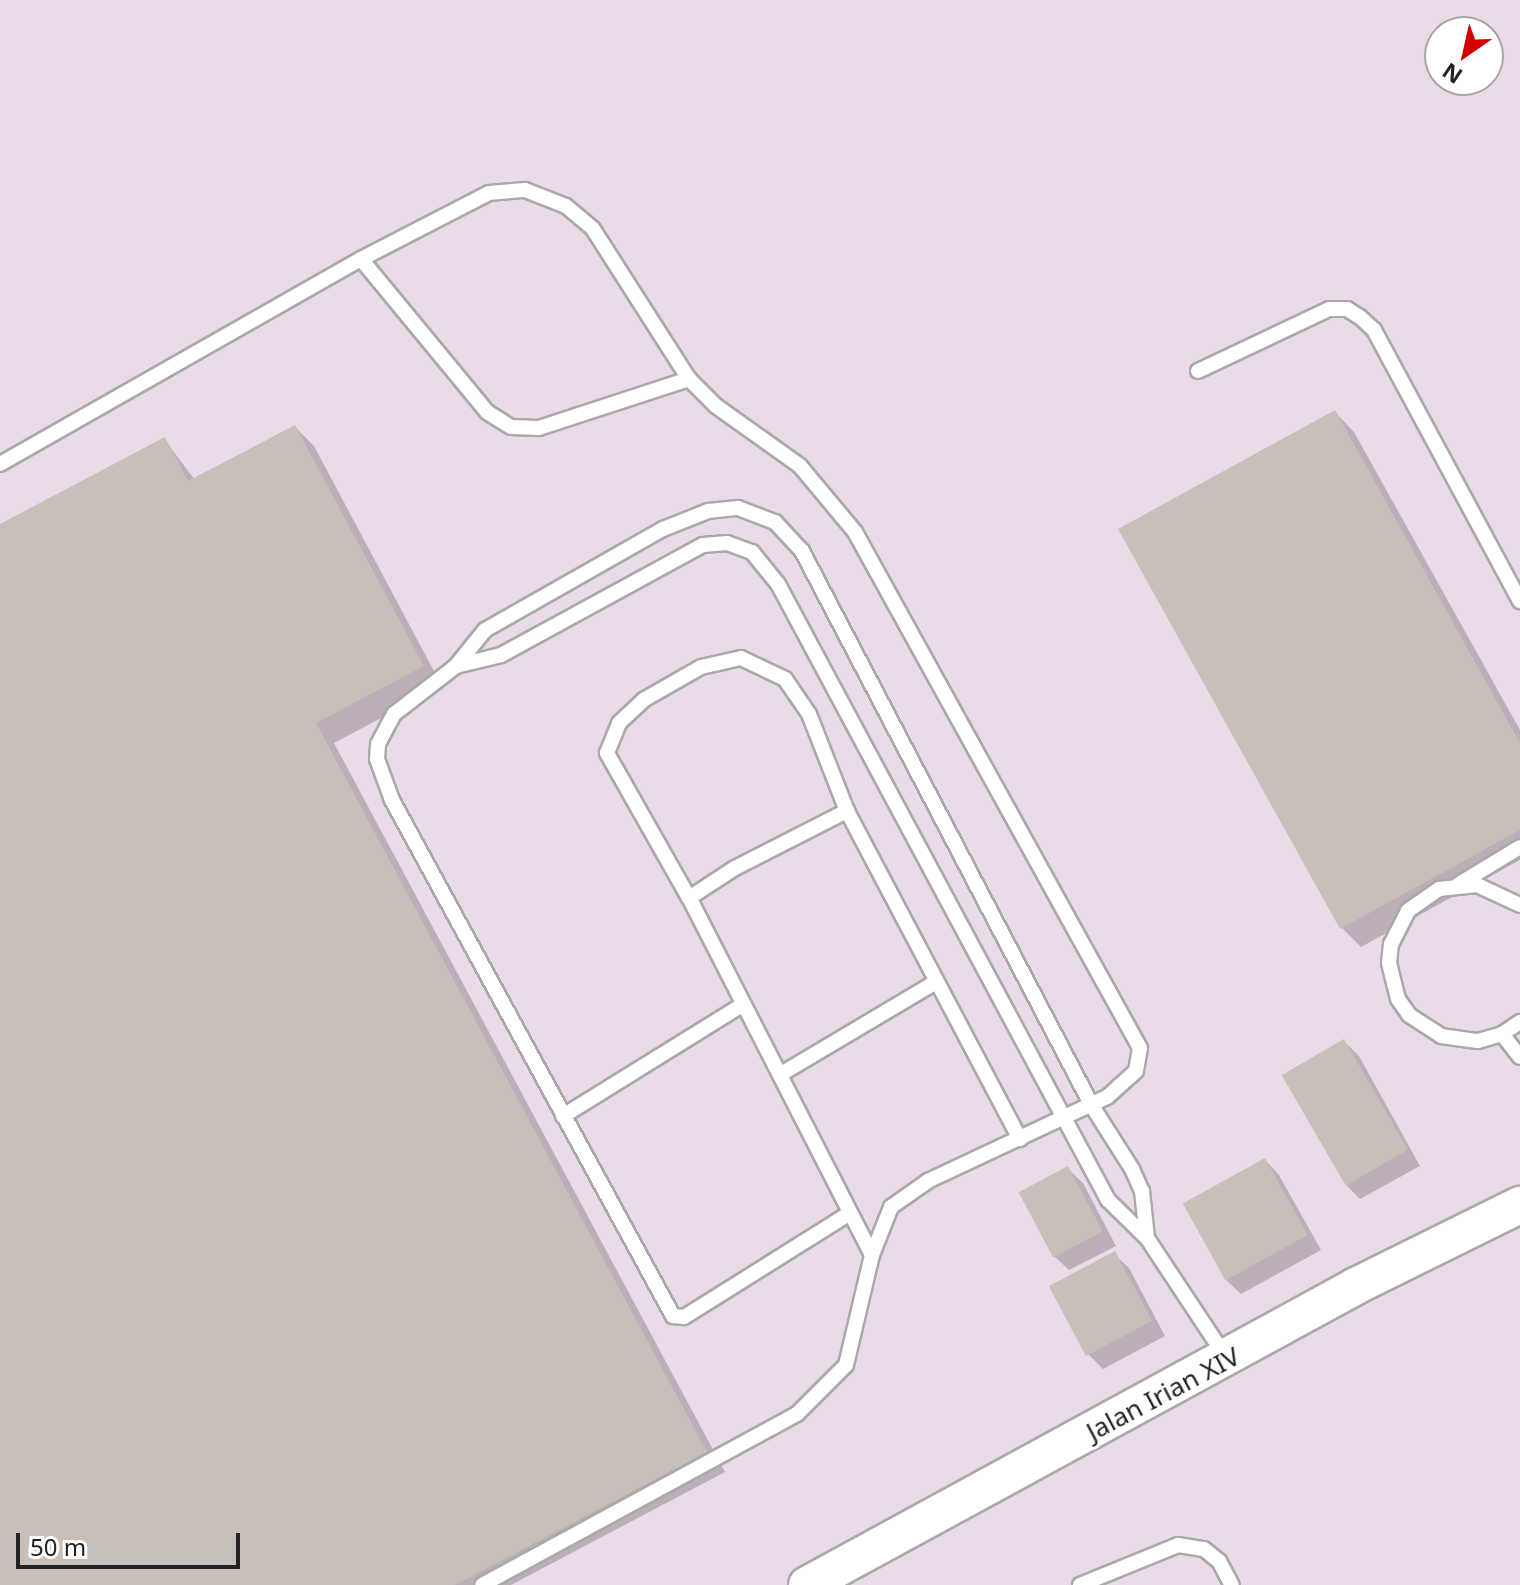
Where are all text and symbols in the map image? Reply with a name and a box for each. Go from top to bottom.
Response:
north arrow [1424,16,1504,96]
text: N [1436,57,1468,92]
street label: Jalan Irian XIV [1081,1341,1245,1447]
scale bar [20,1517,244,1567]
text: 50 m [30,1530,86,1563]

